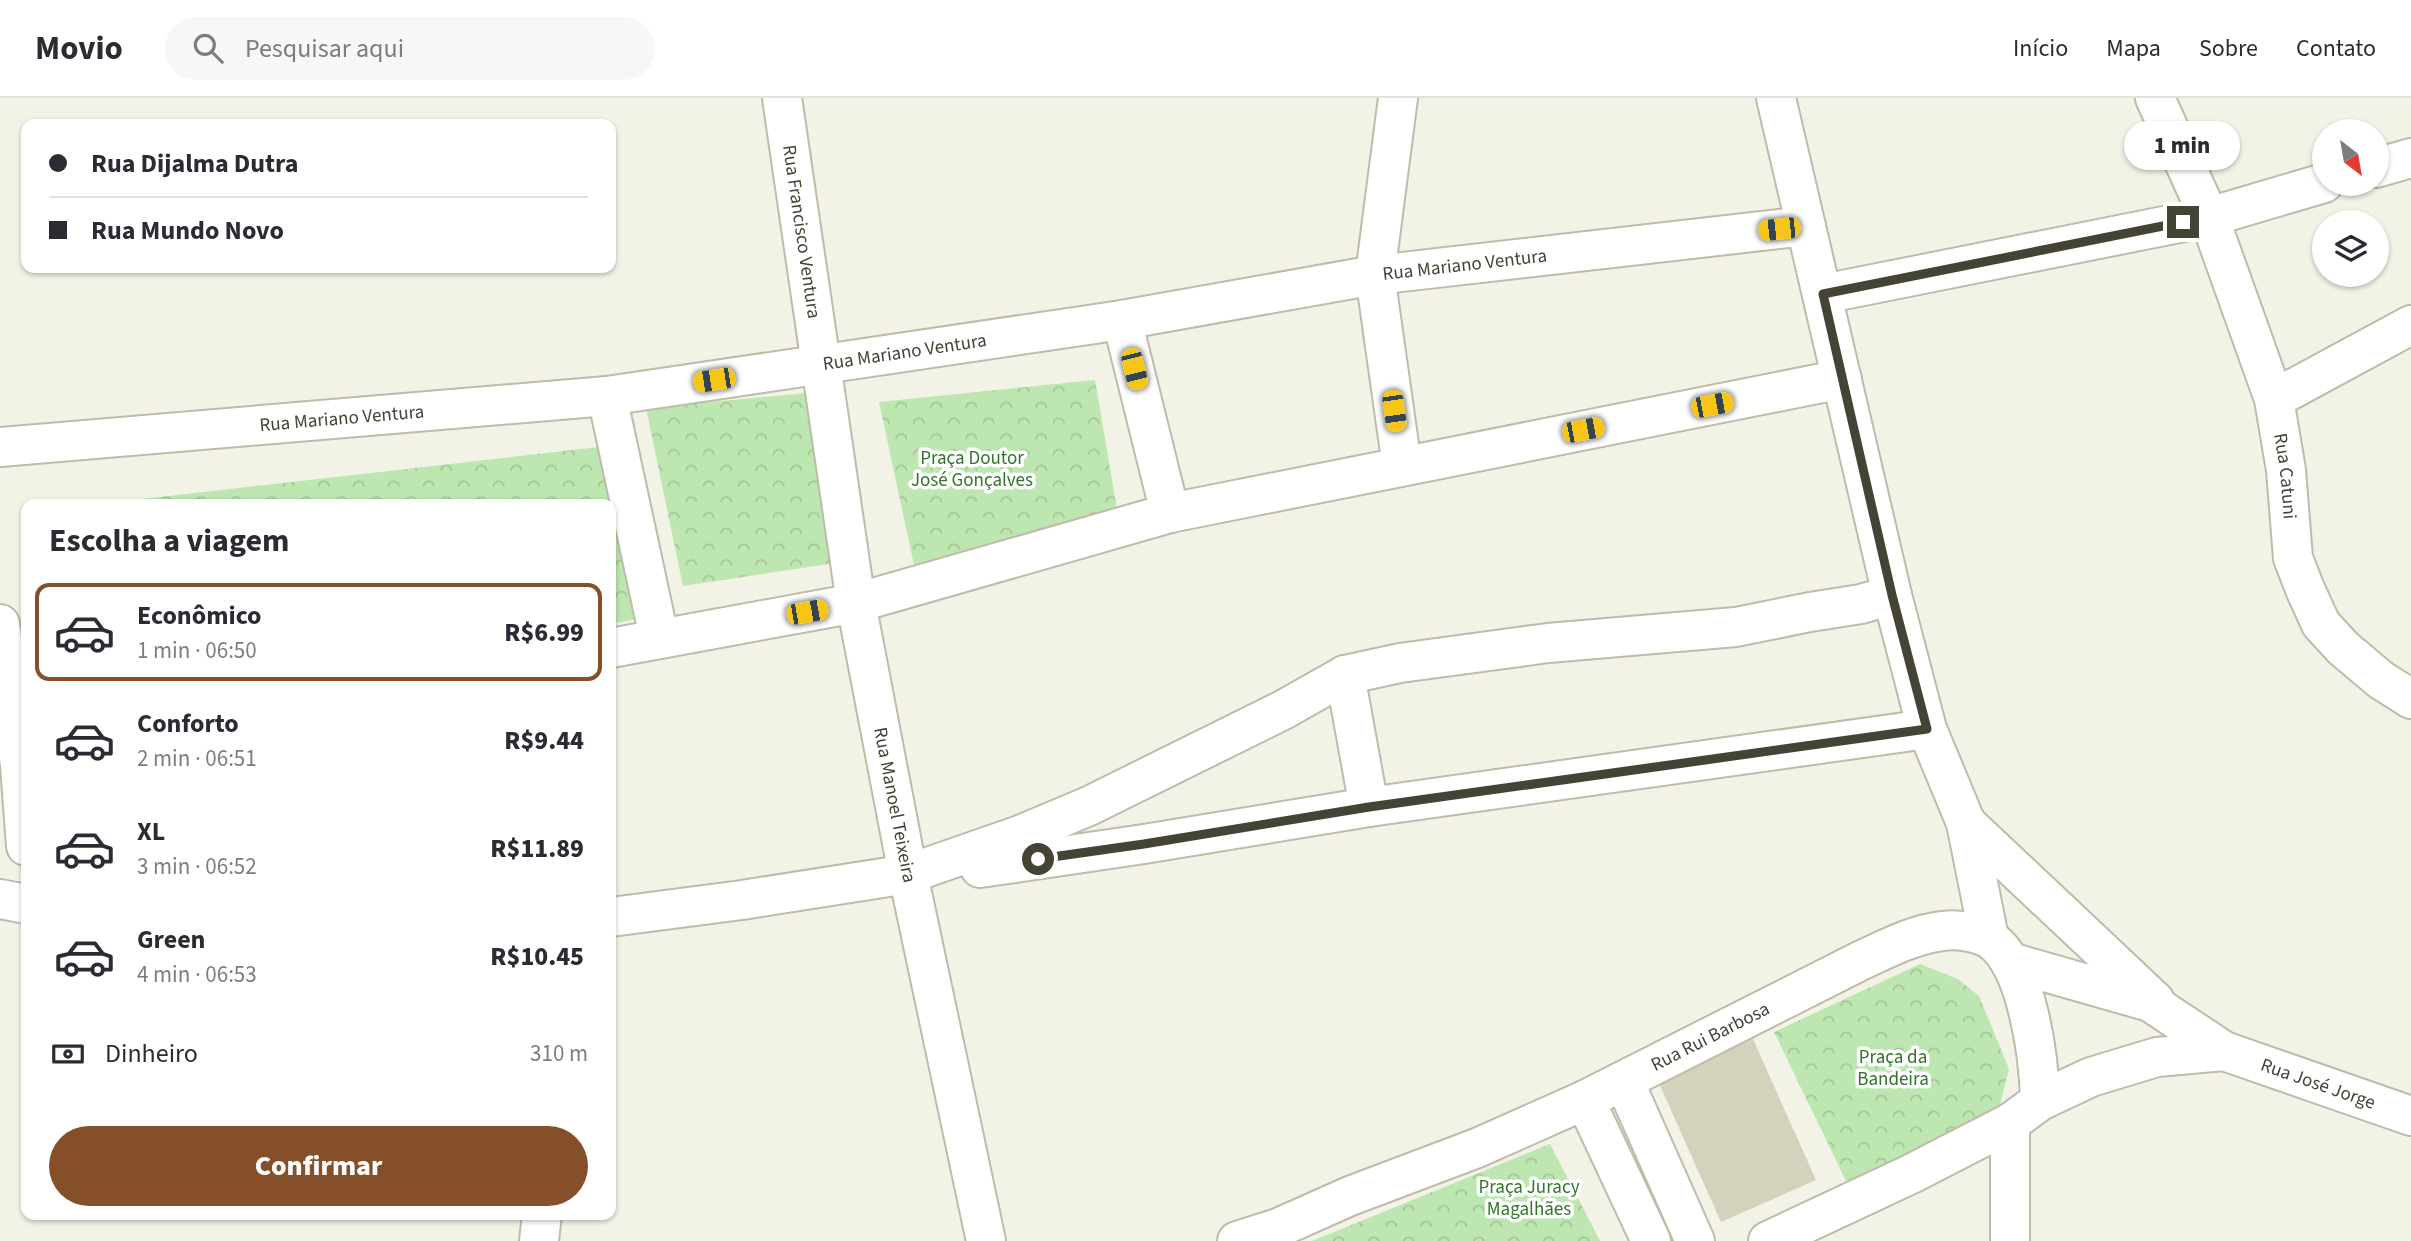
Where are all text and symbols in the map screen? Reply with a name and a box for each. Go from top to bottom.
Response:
search box [165,17,655,80]
text: Movio [35,25,123,72]
icon: search [189,29,227,67]
text: Pesquisar aqui [245,30,404,67]
text: Início [2013,31,2068,66]
text: Mapa [2106,31,2161,66]
text: Sobre [2199,31,2258,66]
text: Contato [2296,31,2376,66]
north arrow [2312,119,2389,196]
map controls [2312,119,2389,287]
callout: 1 min [2125,121,2241,170]
text: 1 min [2154,129,2210,162]
street label: Rua Francisco Ventura [776,143,828,320]
text: Rua Dijalma Dutra [91,145,298,182]
route end [2167,206,2199,238]
button: layers [2312,210,2389,287]
text: Rua Mundo Novo [91,212,284,249]
car [1758,216,1801,242]
street label: Rua Mariano Ventura [1381,242,1548,288]
street label: Rua Mariano Ventura [821,327,988,377]
car [1119,346,1150,392]
car [692,366,737,394]
car [1381,389,1408,433]
car [1690,391,1735,419]
street label: Rua Mariano Ventura [258,398,425,439]
car [1561,416,1606,444]
street label: Rua Catuni [2266,431,2303,520]
park label: Praça Doutor José Gonçalves [911,445,1033,494]
text: Escolha a viagem [49,518,289,564]
text: Econômico [137,597,262,634]
car [785,598,830,626]
icon: car [53,601,116,664]
text: R$6.99 [504,614,584,651]
text: 1 min · 06:50 [137,634,257,667]
text: Conforto [137,705,239,742]
icon: car [53,709,116,772]
text: R$9.44 [504,722,584,759]
street label: Rua Manoel Teixeira [867,725,923,885]
text: 2 min · 06:51 [137,742,257,775]
text: XL [137,813,165,850]
icon: car [53,817,116,880]
text: R$11.89 [490,830,584,867]
route start [1022,843,1054,875]
text: 3 min · 06:52 [137,850,257,883]
text: Green [137,921,205,958]
icon: car [53,925,116,988]
text: R$10.45 [490,938,584,975]
text: 4 min · 06:53 [137,958,257,991]
street label: Rua Rui Barbosa [1646,995,1774,1078]
icon: cash [49,1035,87,1073]
text: Dinheiro [105,1035,198,1072]
text: 310 m [530,1037,588,1070]
park label: Praça da Bandeira [1857,1044,1929,1093]
street label: Rua José Jorge [2257,1051,2379,1116]
button: Confirmar [49,1126,588,1206]
park label: Praça Juracy Magalhães [1478,1174,1580,1223]

